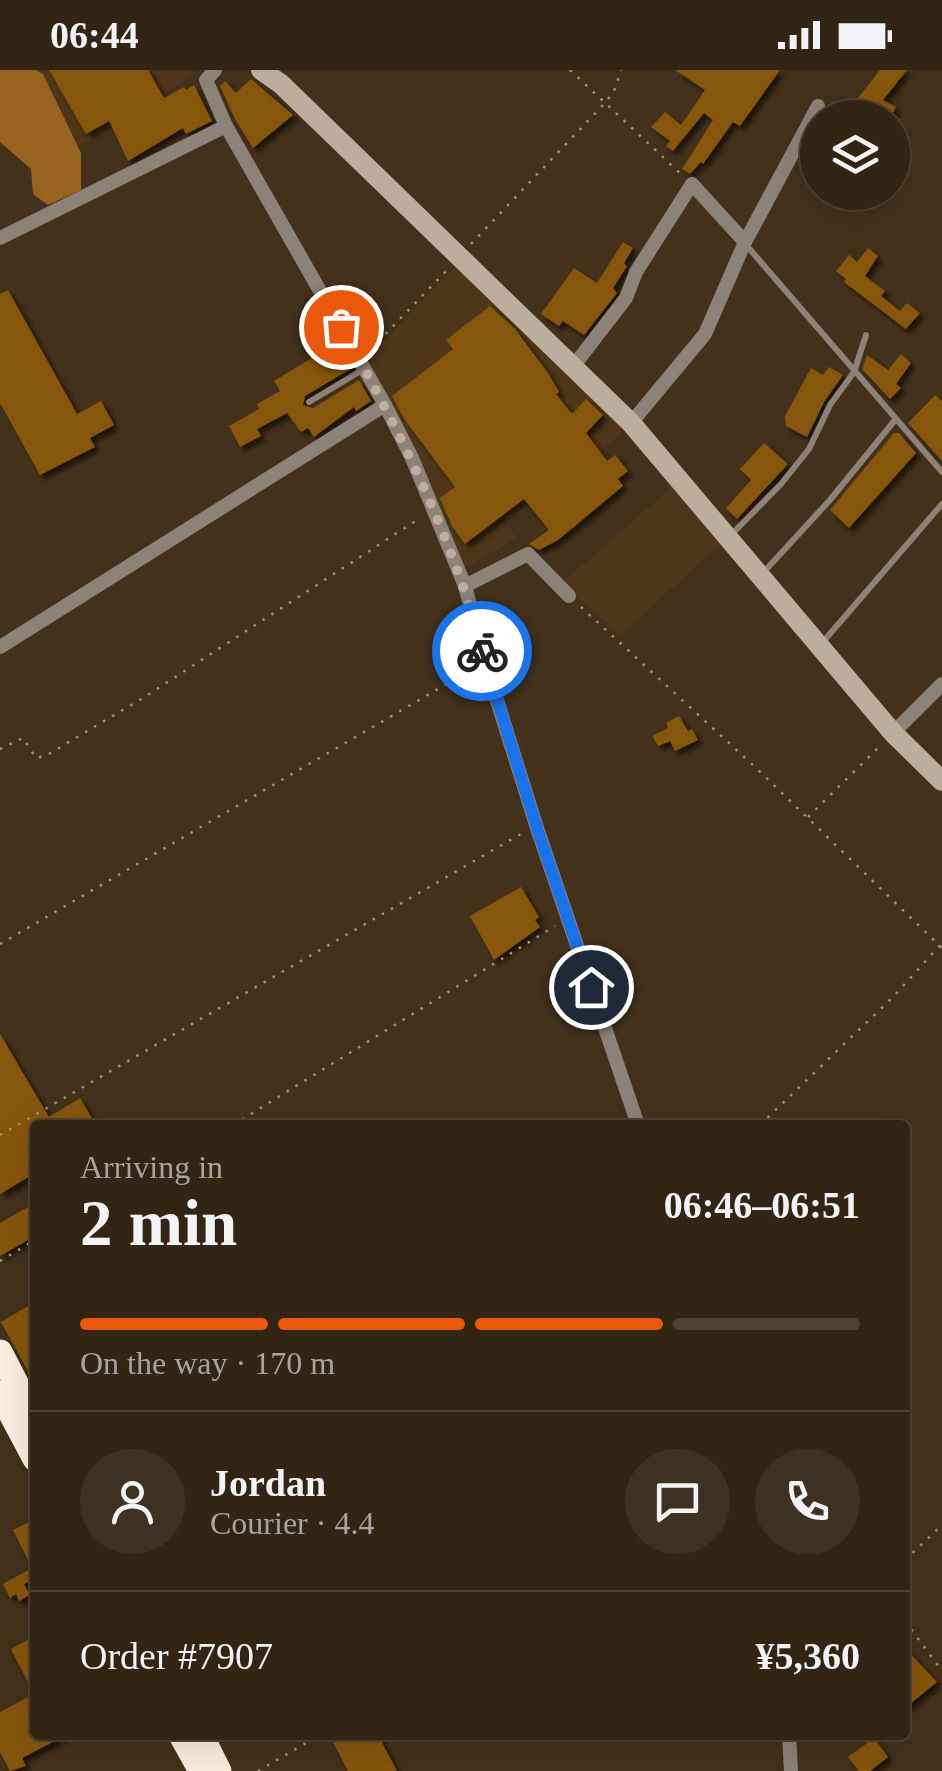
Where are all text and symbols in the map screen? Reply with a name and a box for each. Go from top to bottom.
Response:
text: 06:44 [50,14,139,56]
map controls [800,100,910,210]
button: layers [800,100,910,210]
pin [299,285,384,370]
icon: bag [314,300,369,355]
courier [432,601,532,701]
icon: bike [455,624,510,679]
pin [549,945,634,1030]
icon: home [564,960,619,1015]
text: Arriving in [80,1149,223,1185]
text: 06:46–06:51 [664,1184,860,1226]
text: 2 min [80,1187,237,1259]
text: On the way · 170 m [80,1345,335,1381]
button: person [80,1449,185,1554]
button: chat [625,1449,730,1554]
button: phone [755,1449,860,1554]
text: Jordan [210,1462,326,1504]
text: Courier · 4.4 [210,1505,374,1541]
text: Order #7907 [80,1635,273,1677]
text: ¥5,360 [756,1635,860,1677]

